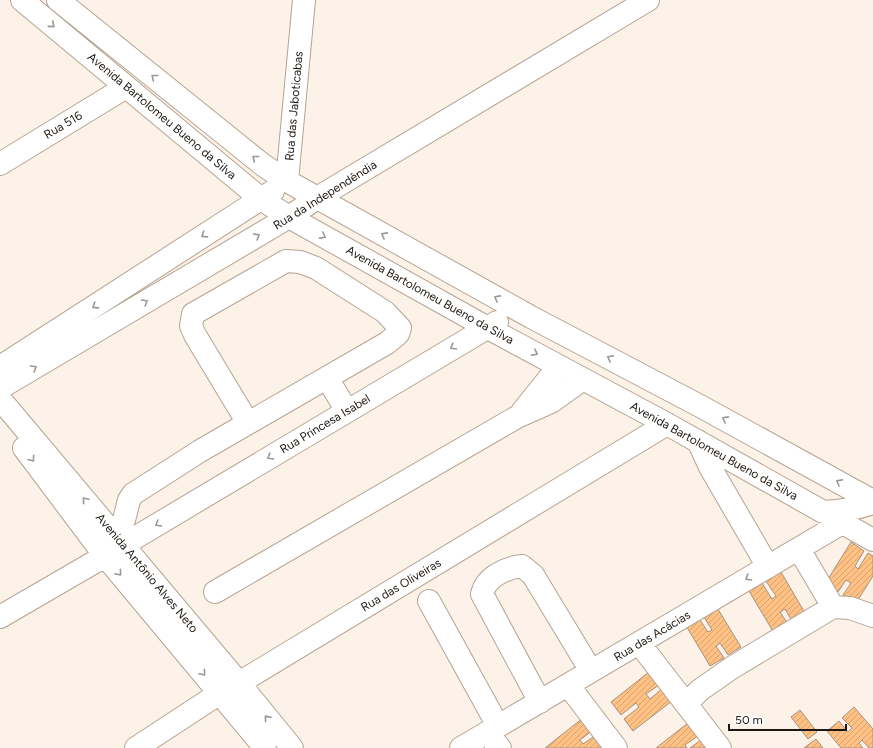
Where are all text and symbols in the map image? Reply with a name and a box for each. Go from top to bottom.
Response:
one-way arrow [47,21,54,28]
street label: Avenida Bartolomeu Bueno da Silva [85,50,239,182]
street label: Rua das Jaboticabas [282,50,306,161]
one-way arrow [151,75,158,82]
street label: Rua 516 [41,108,85,142]
one-way arrow [252,156,260,163]
street label: Rua da Independêndia [271,157,379,233]
one-way arrow [202,230,209,237]
one-way arrow [319,231,326,238]
one-way arrow [380,232,388,239]
one-way arrow [253,233,260,240]
street label: Avenida Bartolomeu Bueno da Silva [344,243,516,347]
one-way arrow [494,295,501,303]
one-way arrow [141,299,149,306]
one-way arrow [92,301,99,308]
one-way arrow [450,342,457,350]
one-way arrow [531,348,538,356]
one-way arrow [607,356,614,363]
one-way arrow [30,365,37,372]
street label: Rua Princesa Isabel [277,392,373,456]
street label: Avenida Bartolomeu Bueno da Silva [628,399,800,503]
one-way arrow [722,417,729,424]
one-way arrow [267,453,274,460]
one-way arrow [27,455,35,462]
one-way arrow [836,479,843,486]
one-way arrow [83,497,90,504]
street label: Avenida Antônio Alves Neto [93,511,201,635]
one-way arrow [155,520,162,527]
street label: Rua das Oliveiras [358,555,444,614]
one-way arrow [115,569,122,576]
one-way arrow [745,574,752,581]
street label: Rua das Acácias [611,607,693,664]
one-way arrow [199,668,206,675]
scale bar [729,706,846,732]
text: 50 m [735,713,763,727]
one-way arrow [265,715,272,722]

